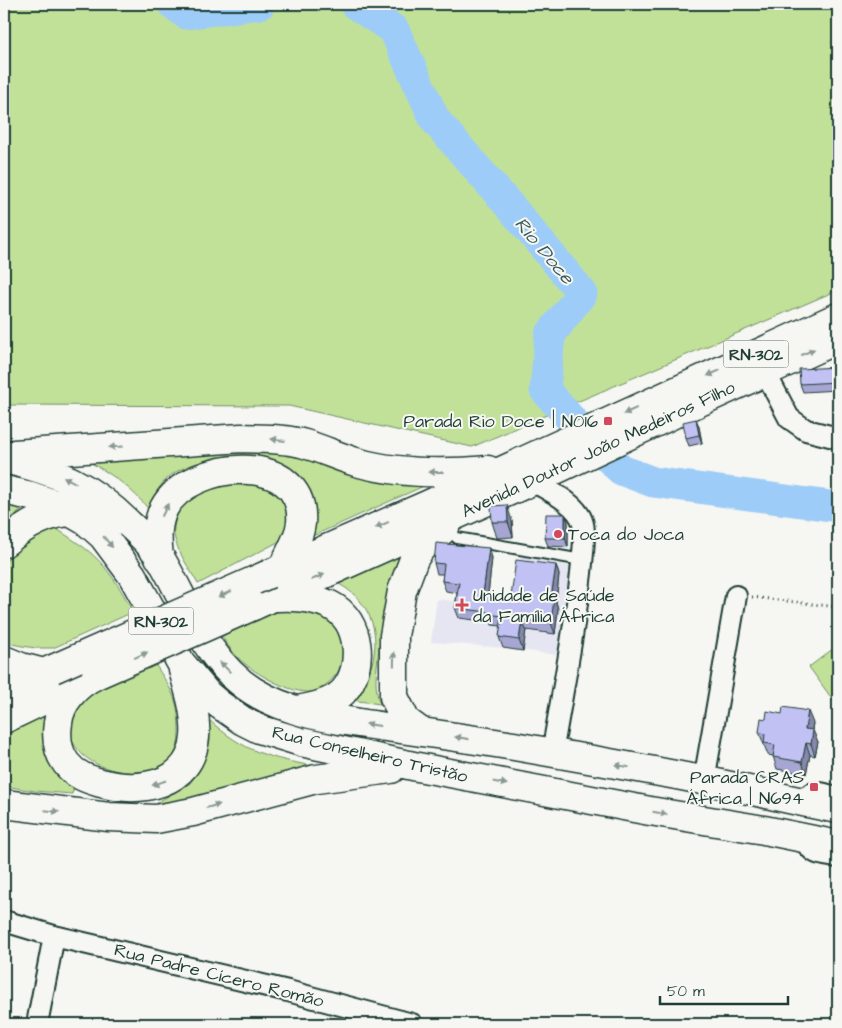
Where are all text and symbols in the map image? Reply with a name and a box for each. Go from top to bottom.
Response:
water label: Rio Doce [508,212,581,292]
road number: RN-302 [724,340,788,368]
one-way arrow [801,348,815,356]
one-way arrow [707,370,721,378]
street label: Avenida Doutor João Medeiros Filho [457,375,739,524]
one-way arrow [622,407,637,416]
place label: Parada Rio Doce | N016 [404,409,598,434]
marker: Parada Rio Doce | N016 [602,415,614,427]
one-way arrow [269,436,285,444]
one-way arrow [107,443,123,451]
one-way arrow [428,468,444,476]
one-way arrow [63,476,77,484]
one-way arrow [161,502,169,517]
one-way arrow [375,521,389,529]
place label: Toca do Joca [568,522,684,547]
marker: Toca do Joca [552,528,564,540]
one-way arrow [103,536,114,549]
one-way arrow [311,572,325,580]
place label: Unidade de Saúde da Família África [473,583,615,629]
one-way arrow [218,590,232,598]
marker: Unidade de Saúde da Família África [455,598,469,612]
road number: RN-302 [128,608,194,634]
one-way arrow [390,650,398,666]
one-way arrow [134,651,148,659]
one-way arrow [219,662,231,674]
street label: Rua Conselheiro Tristão [270,720,470,789]
one-way arrow [364,720,380,728]
one-way arrow [453,734,469,742]
one-way arrow [613,762,629,770]
place label: Parada CRAS África | N694 [686,765,804,811]
one-way arrow [151,779,166,787]
one-way arrow [492,779,508,787]
marker: Parada CRAS África | N694 [808,781,820,793]
one-way arrow [205,802,220,810]
one-way arrow [44,807,60,815]
one-way arrow [652,810,668,818]
street label: Rua Padre Cícero Romão [111,937,326,1014]
scale bar [660,973,787,1005]
text: 50 m [667,981,705,1002]

